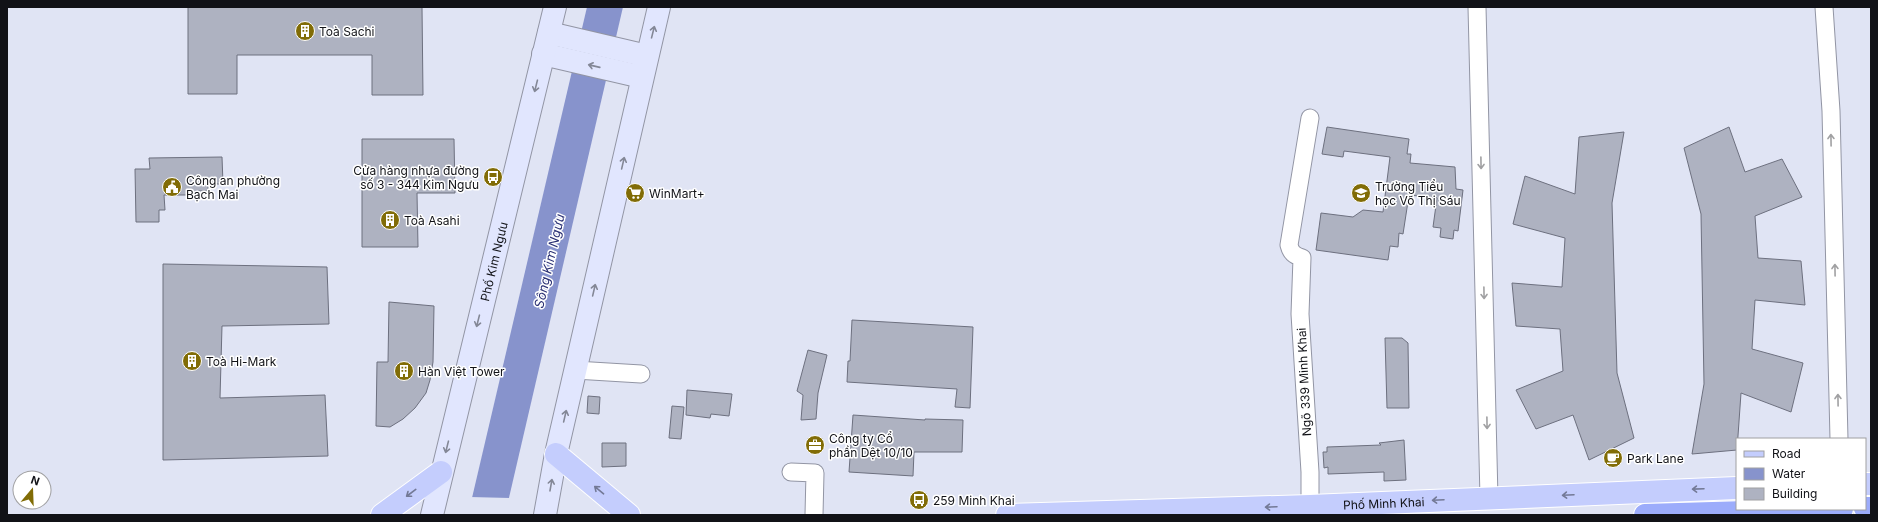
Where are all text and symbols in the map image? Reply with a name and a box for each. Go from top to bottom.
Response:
building icon: Toà Sachi [294,20,316,42]
place label: Toà Sachi [319,24,375,39]
one-way arrow [649,25,657,38]
one-way arrow [588,61,601,69]
one-way arrow [531,79,539,92]
one-way arrow [1827,134,1835,147]
one-way arrow [1477,156,1485,169]
one-way arrow [620,157,628,170]
place label: Cửa hàng nhựa đường số 3 - 344 Kim Ngưu [353,163,479,192]
bus stop icon: Cửa hàng nhựa đường số 3 - 344 Kim Ngưu [482,166,504,188]
place label: Công an phường Bạch Mai [186,173,280,202]
public building icon: Công an phường Bạch Mai [161,176,183,198]
place label: Trường Tiểu học Võ Thị Sáu [1375,179,1460,208]
supermarket icon: WinMart+ [624,182,646,204]
school or university icon: Trường Tiểu học Võ Thị Sáu [1350,182,1372,204]
place label: WinMart+ [649,186,705,201]
building icon: Toà Asahi [379,209,401,231]
water label: Sông Kim Ngưu [530,212,568,310]
place label: Toà Asahi [404,213,460,228]
street label: Phố Kim Ngưu [477,220,510,303]
one-way arrow [1831,264,1838,277]
one-way arrow [591,283,598,296]
one-way arrow [1480,286,1488,299]
one-way arrow [474,314,481,327]
street label: Ngõ 339 Minh Khai [1294,327,1314,437]
building icon: Toà Hi-Mark [181,350,203,372]
place label: Toà Hi-Mark [206,354,277,369]
building icon: Hàn Việt Tower [393,360,415,382]
place label: Hàn Việt Tower [418,364,505,379]
one-way arrow [1834,394,1842,407]
one-way arrow [561,410,569,423]
one-way arrow [1483,416,1491,429]
place label: Công ty Cổ phần Dệt 10/10 [829,431,913,460]
office icon: Công ty Cổ phần Dệt 10/10 [804,434,826,456]
legend [1736,438,1866,510]
one-way arrow [443,440,451,453]
text: Road [1772,446,1801,461]
cafe icon: Park Lane [1602,447,1624,469]
place label: Park Lane [1627,451,1684,466]
text: Water [1772,466,1806,481]
north arrow [12,470,52,510]
text: N [29,473,42,489]
one-way arrow [547,478,555,491]
one-way arrow [594,485,604,494]
one-way arrow [1692,486,1705,493]
text: Building [1772,486,1817,501]
one-way arrow [406,489,417,497]
bus stop icon: 259 Minh Khai [908,489,930,511]
one-way arrow [1562,491,1575,498]
place label: 259 Minh Khai [933,493,1015,508]
street label: Phố Minh Khai [1343,494,1425,512]
one-way arrow [1432,497,1445,504]
one-way arrow [1265,503,1278,510]

